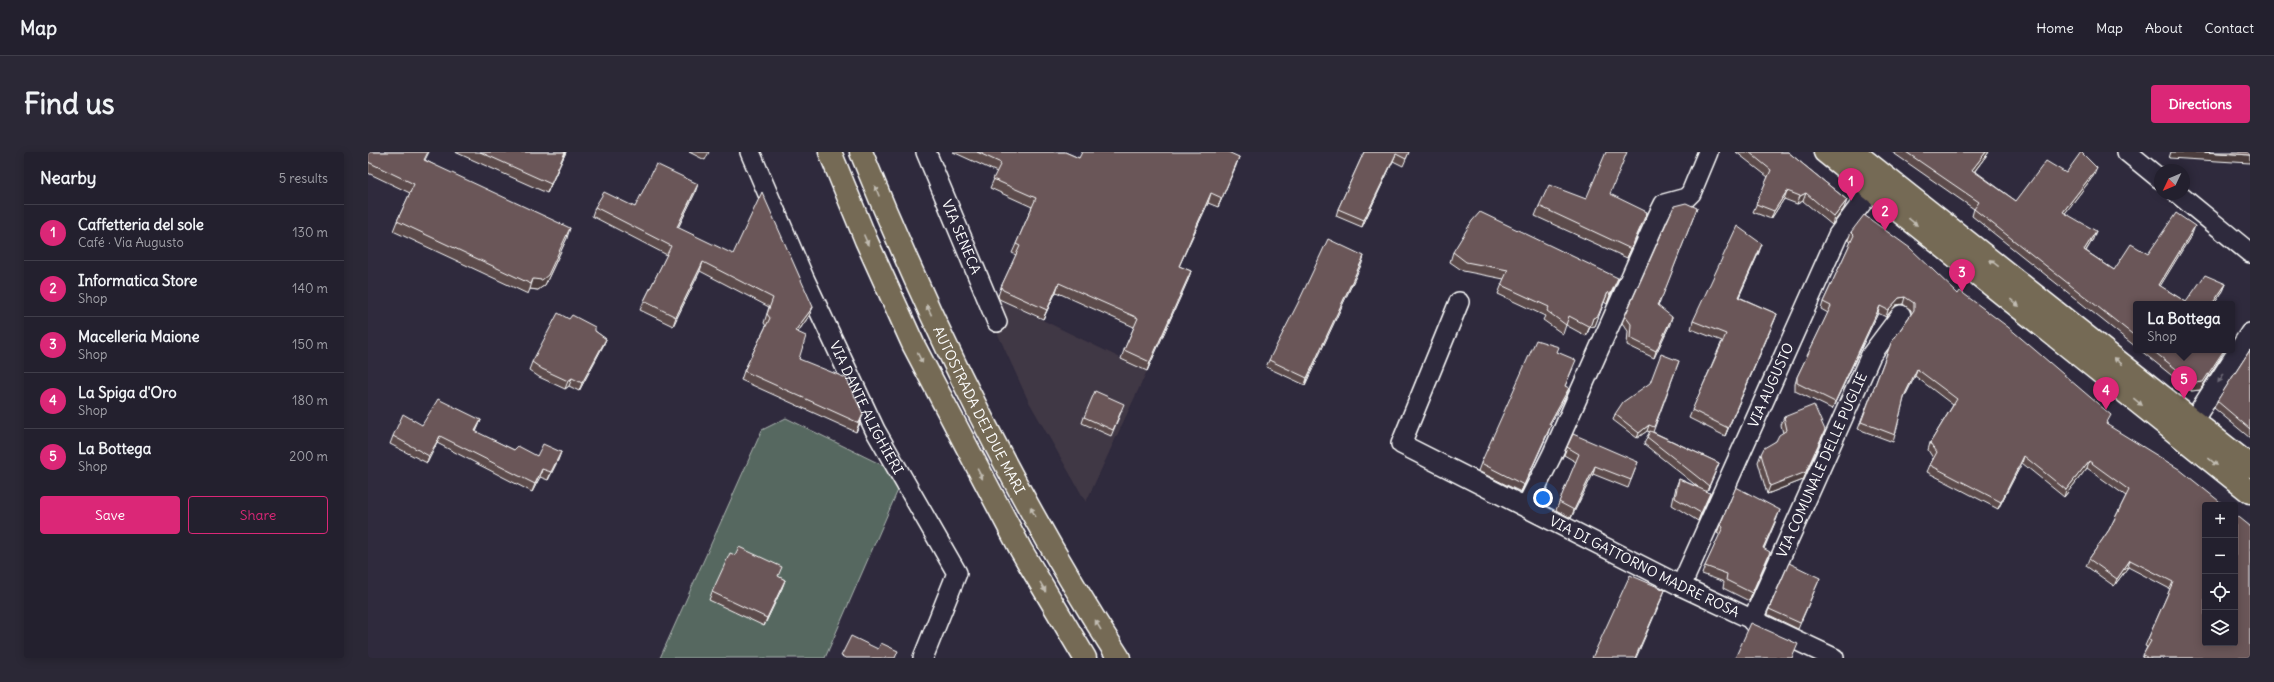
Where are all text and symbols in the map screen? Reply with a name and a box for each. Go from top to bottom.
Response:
text: Map [20,16,57,40]
text: Home [2036,19,2074,37]
text: Map [2096,19,2123,37]
text: About [2145,19,2183,37]
text: Contact [2205,19,2254,37]
button: Directions [2151,85,2250,123]
text: Find us [24,86,115,122]
north arrow [2154,164,2190,200]
text: Nearby [40,167,96,189]
pin: 1 [1838,168,1864,201]
text: 5 results [279,170,328,187]
one-way arrow [873,184,879,196]
street label: VIA SENECA [938,197,985,277]
pin: 2 [1872,198,1898,231]
text: Caffetteria del sole [78,215,204,234]
one-way arrow [1908,218,1919,227]
text: 1 [50,224,56,241]
text: 130 m [292,224,328,241]
text: Café · Via Augusto [78,234,184,251]
one-way arrow [863,234,869,246]
one-way arrow [1989,258,2000,267]
pin: 3 [1949,259,1975,292]
text: Informatica Store [78,271,197,290]
text: 2 [49,280,57,297]
text: 140 m [292,280,328,297]
text: Shop [78,290,107,307]
one-way arrow [2009,299,2020,308]
popup [2133,301,2235,353]
one-way arrow [926,304,932,315]
text: La Bottega [2147,309,2221,328]
street label: AUTOSTRADA DEI DUE MARI [929,323,1029,497]
text: Macelleria Maione [78,327,200,346]
text: Shop [2147,328,2177,345]
text: 3 [49,336,57,353]
text: 150 m [292,336,328,353]
street label: VIA DANTE ALIGHIERI [826,338,907,477]
street label: VIA AUGUSTO [1744,340,1798,430]
text: Shop [78,346,107,363]
one-way arrow [917,352,923,364]
one-way arrow [2113,356,2124,365]
pin: 5 [2171,366,2197,399]
street label: VIA COMUNALE DELLE PUGLIE [1773,370,1871,560]
one-way arrow [2217,372,2225,383]
pin: 4 [2093,377,2119,410]
text: La Spiga d'Oro [78,383,177,402]
text: 4 [49,392,57,409]
text: 180 m [292,392,328,409]
one-way arrow [2133,398,2144,406]
text: Shop [78,402,107,419]
text: La Bottega [78,439,151,458]
text: 5 [49,448,57,465]
text: 200 m [289,448,328,465]
one-way arrow [2207,457,2218,466]
text: Shop [78,458,107,475]
one-way arrow [977,468,983,479]
your location [1533,488,1553,508]
button: Save [40,496,180,534]
button: Share [188,496,328,534]
map controls [2202,502,2238,646]
button: + [2202,502,2238,538]
one-way arrow [1030,507,1036,518]
street label: VIA DI GATTORNO MADRE ROSA [1546,512,1742,621]
button: − [2202,538,2238,574]
button: locate [2202,574,2238,610]
one-way arrow [1040,581,1047,593]
button: layers [2202,610,2238,646]
one-way arrow [1095,619,1102,631]

